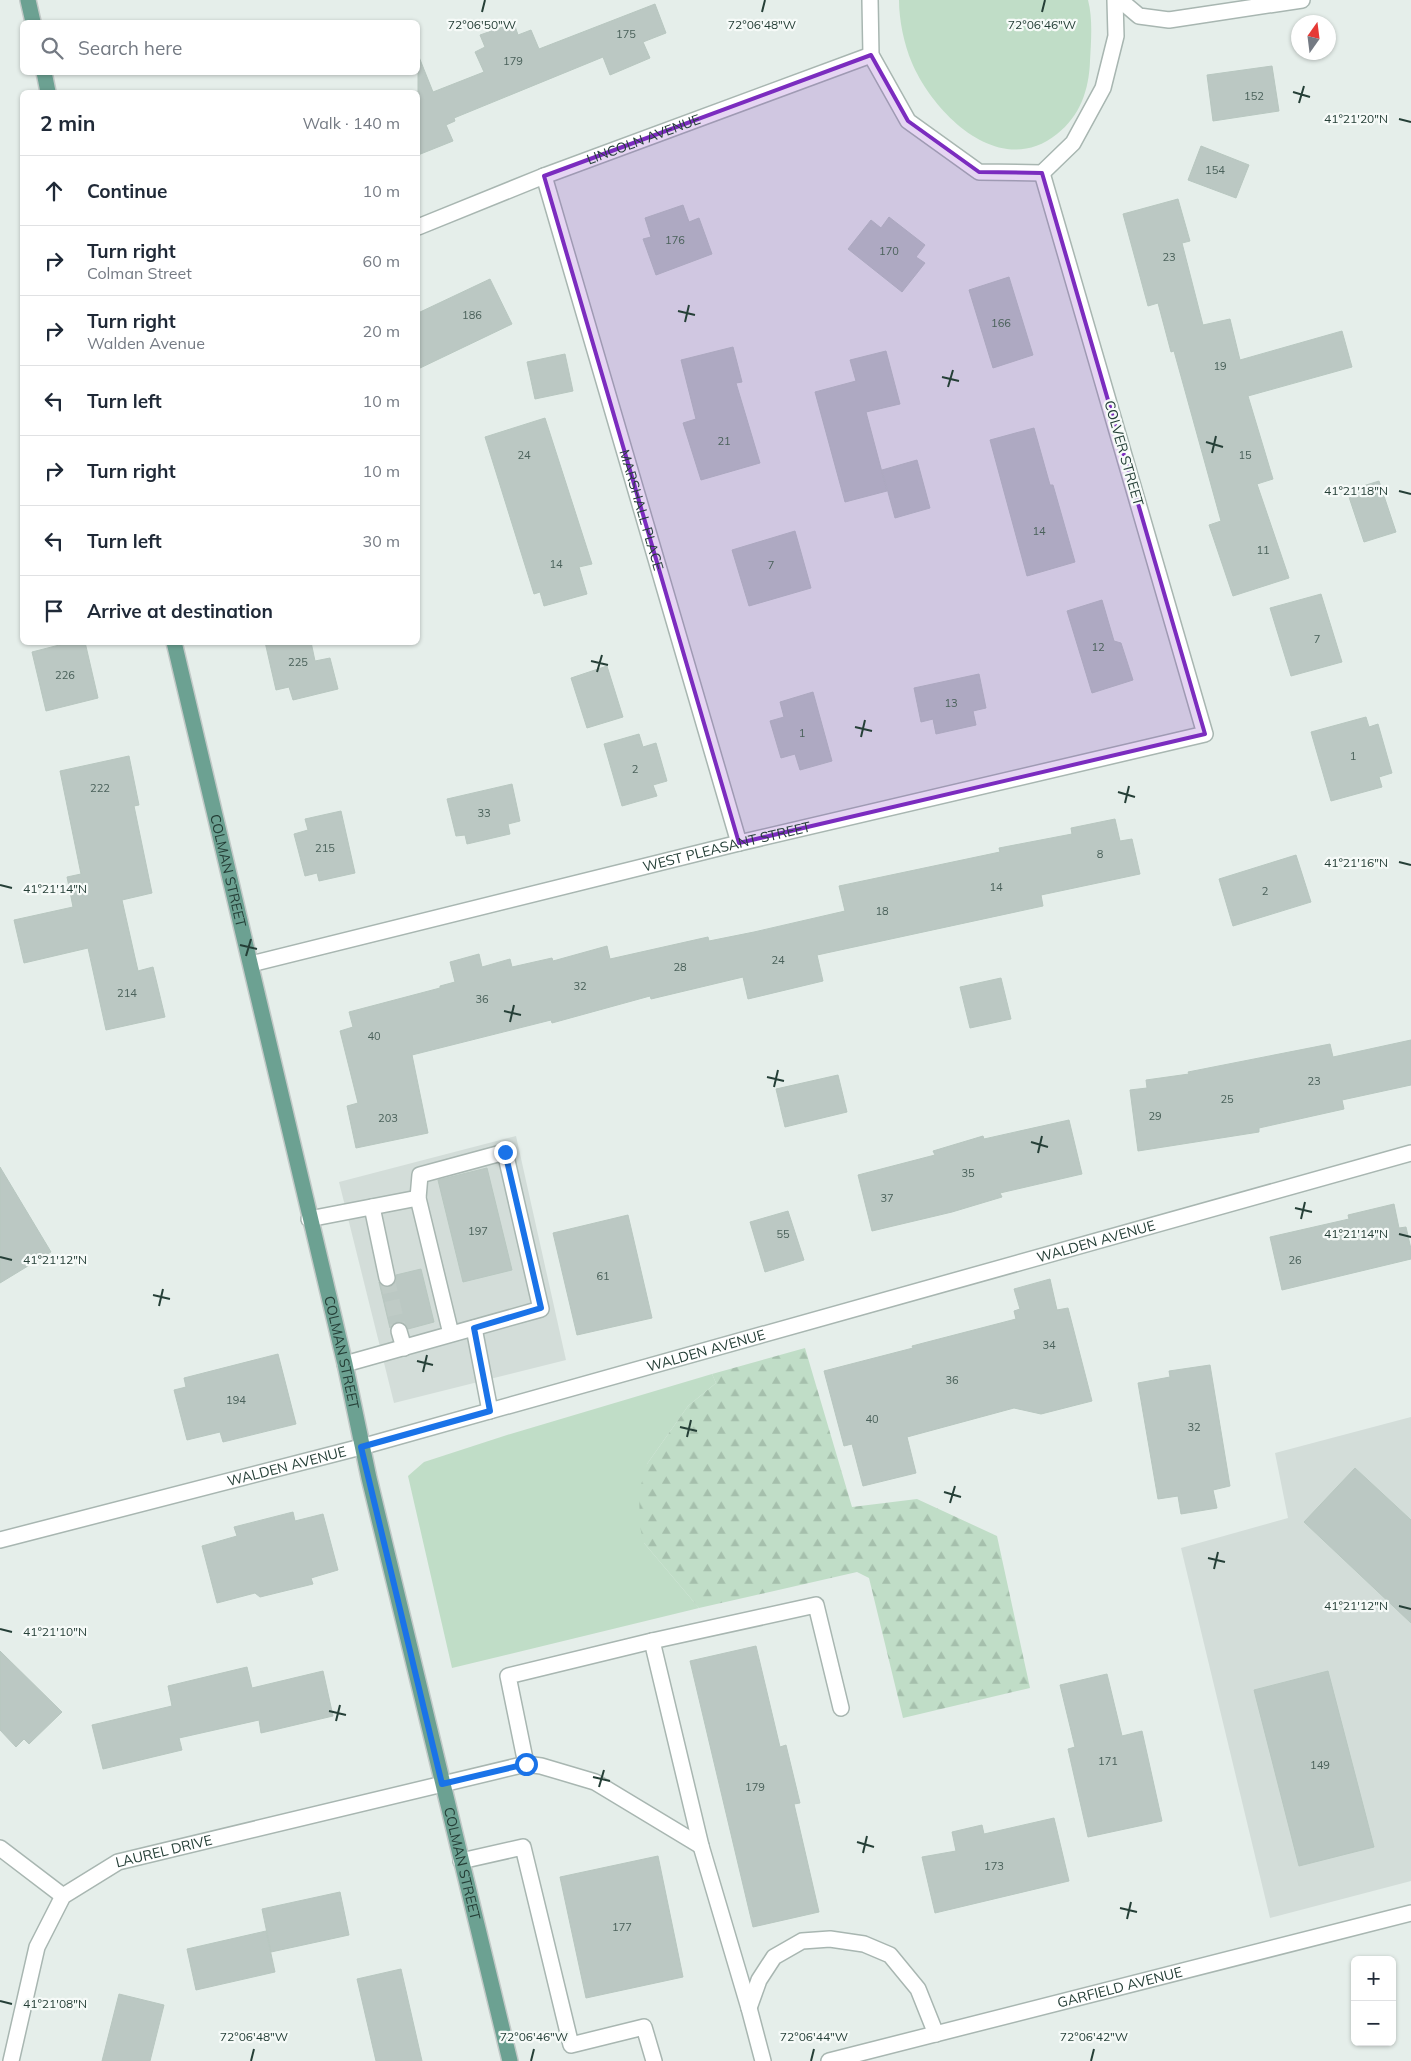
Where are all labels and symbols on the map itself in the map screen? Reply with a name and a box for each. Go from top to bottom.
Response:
north arrow [1291,15,1336,60]
text: 72°06'50"W [448,17,516,32]
text: 72°06'48"W [728,17,796,32]
text: 72°06'46"W [1008,17,1076,32]
house number: 175 [616,27,636,41]
house number: 179 [503,54,523,68]
house number: 152 [1244,89,1264,103]
street label: LINCOLN AVENUE [584,110,703,168]
text: 41°21'20"N [1324,111,1388,126]
house number: 154 [1205,163,1225,177]
house number: 176 [665,233,685,247]
house number: 170 [879,244,899,258]
house number: 23 [1162,250,1176,264]
house number: 186 [462,308,482,322]
house number: 166 [991,316,1011,330]
house number: 19 [1213,359,1227,373]
street label: COLVER STREET [1100,398,1148,508]
house number: 21 [717,434,731,448]
street label: MARSHALL PLACE [615,447,668,573]
house number: 24 [517,448,531,462]
house number: 15 [1238,448,1252,462]
text: 41°21'18"N [1324,483,1388,498]
house number: 14 [1032,524,1046,538]
house number: 11 [1256,543,1270,557]
house number: 14 [549,557,563,571]
house number: 7 [768,558,774,572]
house number: 7 [1314,632,1320,646]
house number: 12 [1091,640,1105,654]
house number: 225 [288,655,308,669]
house number: 226 [55,668,75,682]
house number: 13 [944,696,958,710]
house number: 1 [799,726,805,740]
house number: 1 [1350,749,1356,763]
house number: 2 [632,762,639,776]
house number: 222 [90,781,110,795]
house number: 33 [477,806,491,820]
street label: COLMAN STREET [206,812,250,930]
street label: WEST PLEASANT STREET [641,817,813,876]
house number: 215 [315,841,335,855]
house number: 8 [1097,847,1104,861]
text: 41°21'16"N [1324,855,1388,870]
house number: 14 [989,880,1003,894]
text: 41°21'14"N [23,881,87,896]
house number: 2 [1262,884,1269,898]
house number: 18 [875,904,889,918]
house number: 24 [771,953,785,967]
house number: 28 [673,960,687,974]
house number: 32 [573,979,587,993]
house number: 214 [117,986,137,1000]
house number: 36 [475,992,489,1006]
house number: 40 [367,1029,381,1043]
house number: 23 [1307,1074,1321,1088]
house number: 25 [1220,1092,1234,1106]
house number: 29 [1148,1109,1162,1123]
house number: 203 [378,1111,398,1125]
route end [494,1141,517,1164]
house number: 35 [961,1166,975,1180]
house number: 37 [880,1191,894,1205]
street label: WALDEN AVENUE [1035,1216,1157,1266]
house number: 197 [468,1224,488,1238]
text: 41°21'14"N [1324,1226,1388,1241]
house number: 55 [776,1227,790,1241]
text: 41°21'12"N [23,1252,87,1267]
house number: 26 [1288,1253,1302,1267]
house number: 61 [596,1269,610,1283]
street label: COLMAN STREET [320,1294,363,1411]
street label: WALDEN AVENUE [645,1325,767,1376]
house number: 34 [1042,1338,1056,1352]
house number: 36 [945,1373,959,1387]
house number: 194 [226,1393,246,1407]
house number: 40 [865,1412,879,1426]
house number: 32 [1187,1420,1201,1434]
street label: WALDEN AVENUE [225,1442,348,1490]
text: 41°21'12"N [1324,1598,1388,1613]
text: 41°21'10"N [23,1624,87,1639]
route start [515,1753,538,1776]
house number: 171 [1098,1754,1118,1768]
house number: 149 [1310,1758,1330,1772]
house number: 179 [745,1780,765,1794]
street label: COLMAN STREET [440,1805,485,1922]
street label: LAUREL DRIVE [114,1831,214,1871]
house number: 173 [984,1859,1004,1873]
house number: 177 [612,1920,632,1934]
street label: GARFIELD AVENUE [1055,1963,1184,2012]
text: 41°21'08"N [23,1996,87,2011]
text: 72°06'48"W [220,2029,288,2044]
text: 72°06'46"W [500,2029,568,2044]
text: 72°06'44"W [780,2029,848,2044]
text: 72°06'42"W [1060,2029,1128,2044]

